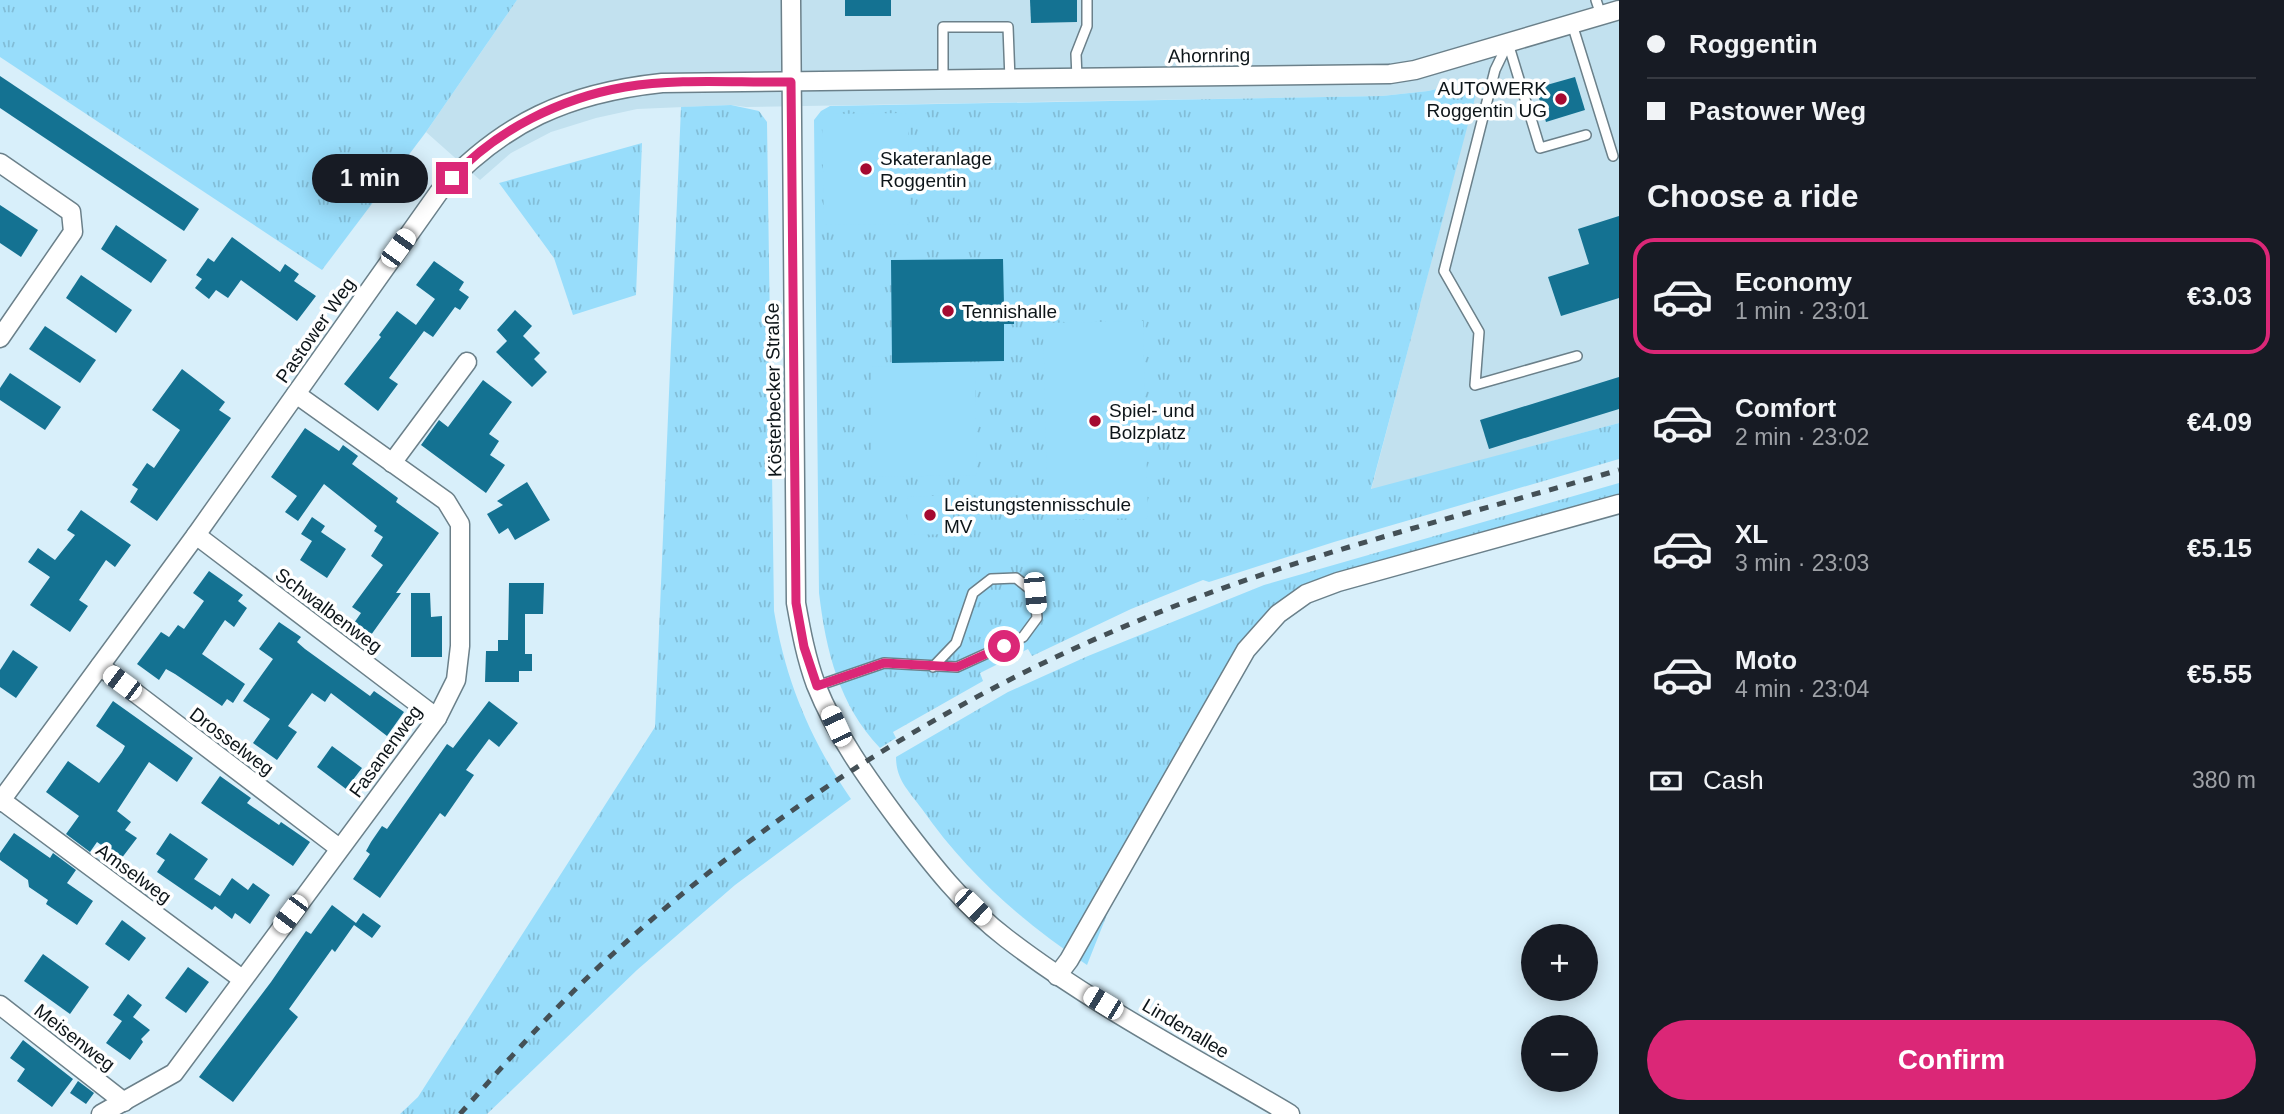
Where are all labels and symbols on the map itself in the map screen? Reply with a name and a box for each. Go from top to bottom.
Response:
street label: Ahornring [1168,44,1250,67]
place label: AUTOWERK Roggentin UG [1427,78,1547,121]
marker: AUTOWERK Roggentin UG [1553,91,1569,107]
place label: Skateranlage Roggentin [880,148,992,191]
callout: 1 min [312,154,428,202]
marker: Skateranlage Roggentin [858,161,874,177]
route end [436,162,468,194]
car [378,225,419,271]
street label: Pastower Weg [271,274,359,387]
place label: Tennishalle [962,301,1057,322]
street label: Kösterbecker Straße [761,303,786,477]
marker: Tennishalle [940,303,956,319]
place label: Spiel- und Bolzplatz [1109,400,1195,443]
marker: Spiel- und Bolzplatz [1087,413,1103,429]
place label: Leistungstennisschule MV [944,494,1131,537]
marker: Leistungstennisschule MV [922,507,938,523]
street label: Schwalbenweg [271,564,386,657]
car [1023,571,1048,615]
route start [988,630,1020,662]
car [99,662,146,704]
street label: Fasanenweg [345,701,426,801]
street label: Drosselweg [186,703,278,780]
car [818,703,855,749]
street label: Amselweg [92,839,175,908]
car [951,885,996,929]
car [269,891,312,937]
car [1080,983,1127,1023]
street label: Lindenallee [1139,994,1233,1062]
street label: Meisenweg [30,1000,119,1075]

